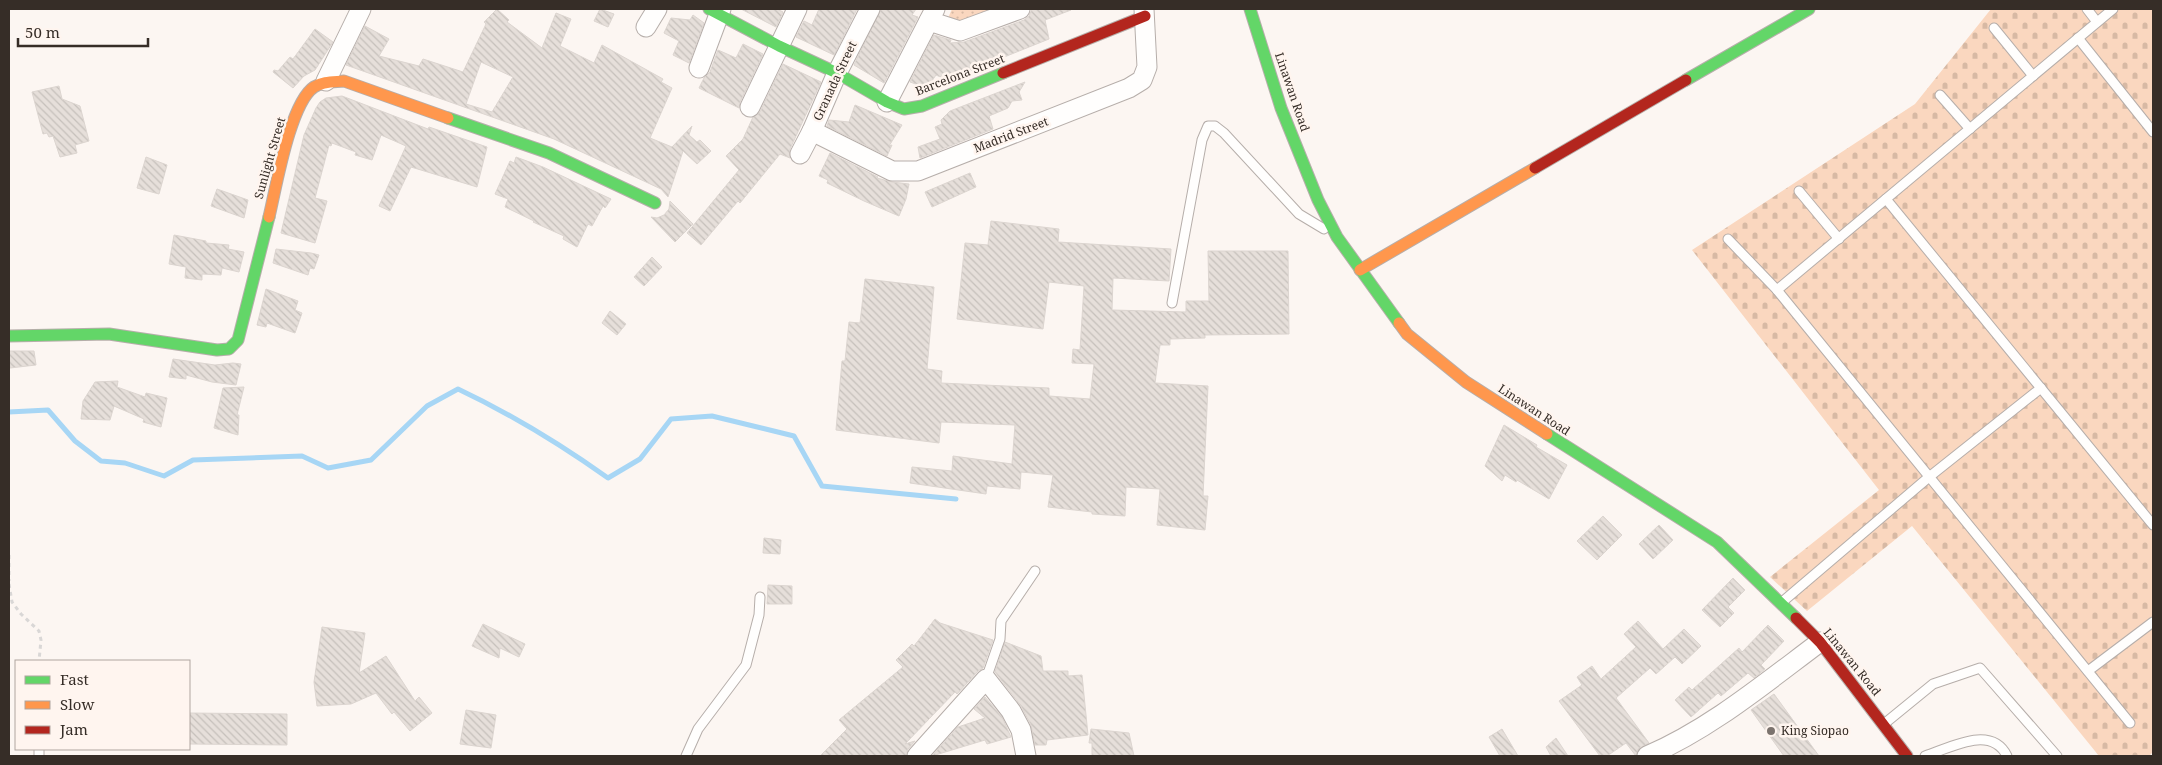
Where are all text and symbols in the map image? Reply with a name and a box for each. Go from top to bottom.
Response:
scale bar [18,15,148,47]
text: 50 m [25,22,60,42]
street label: Granada Street [809,38,860,123]
street label: Barcelona Street [913,50,1007,99]
street label: Linawan Road [1271,50,1314,134]
street label: Madrid Street [971,112,1051,157]
street label: Sunlight Street [250,115,289,201]
street label: Linawan Road [1495,380,1574,440]
street label: Linawan Road [1820,624,1885,700]
legend [15,660,190,750]
text: Fast [60,669,89,689]
text: Slow [60,694,94,714]
text: Jam [59,719,88,739]
place label: King Siopao [1781,722,1849,739]
marker: King Siopao [1765,725,1777,737]

